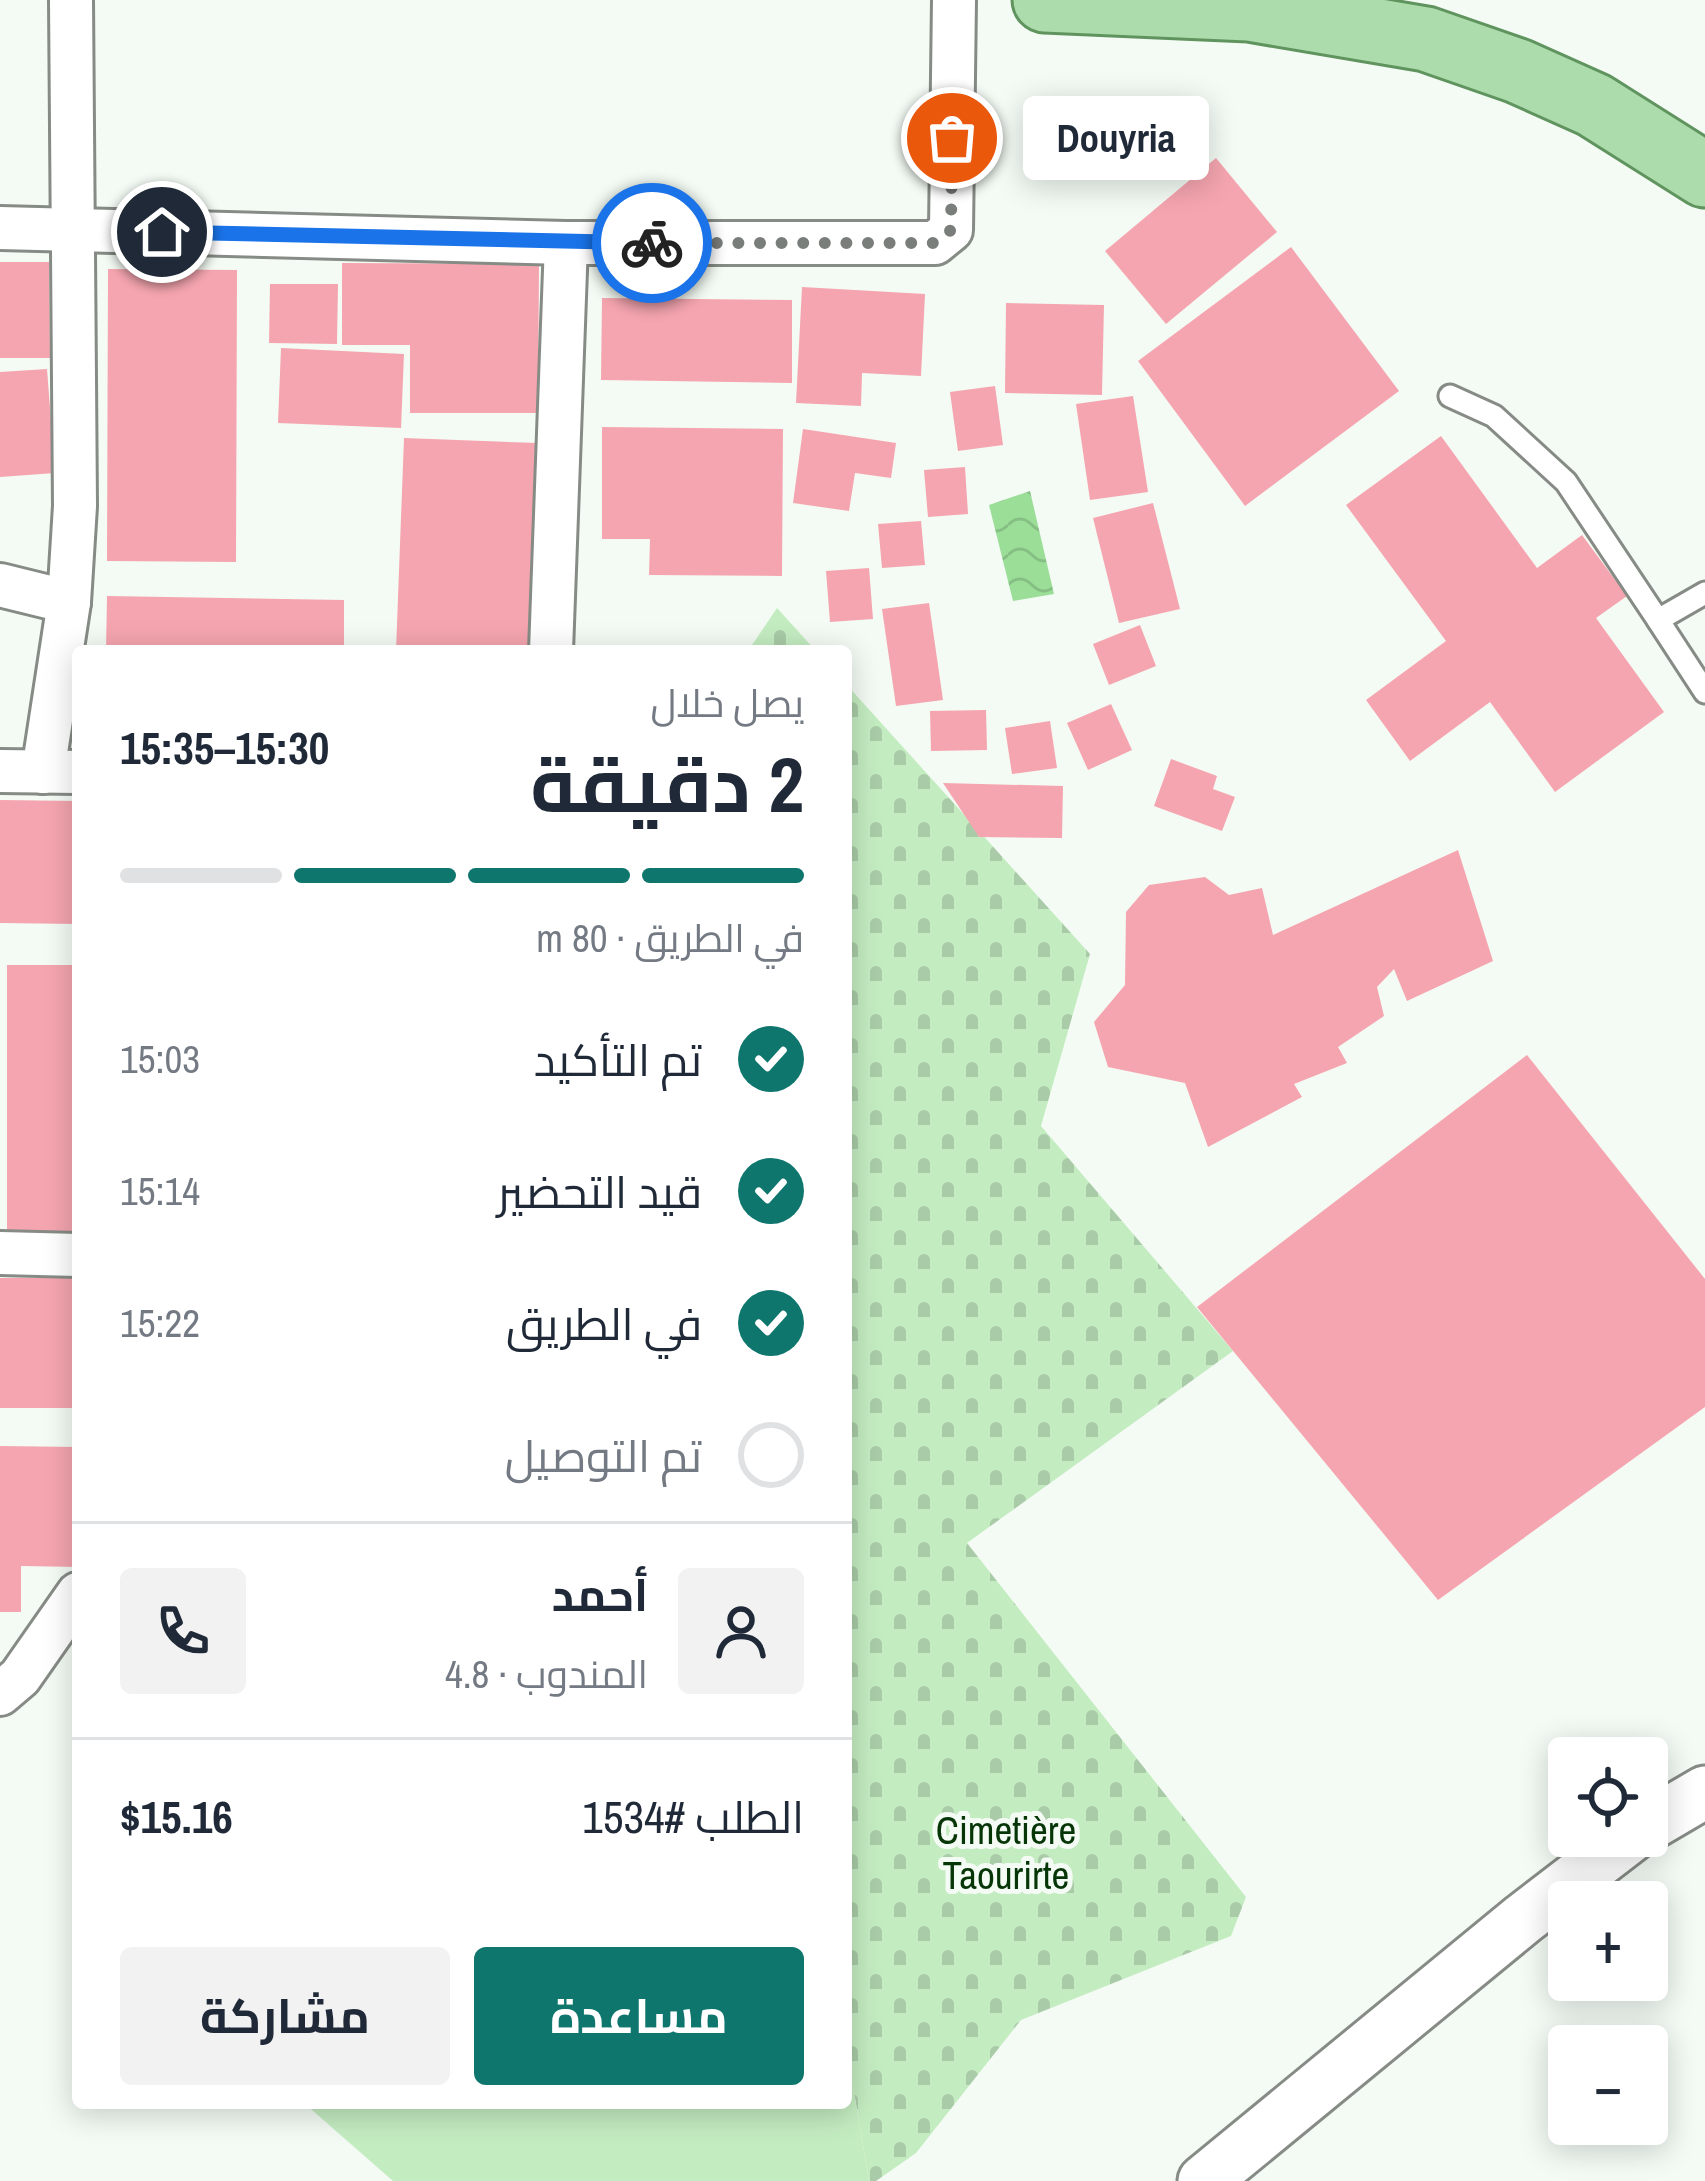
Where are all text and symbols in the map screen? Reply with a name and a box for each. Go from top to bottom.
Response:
pin [901,87,1003,189]
callout: Douyria [1024,96,1210,180]
icon: bag [919,105,985,171]
text: Douyria [1056,112,1176,164]
pin [111,181,213,283]
courier [592,183,712,303]
icon: home [129,199,195,265]
icon: bike [619,210,685,276]
text: يصل خلال [650,677,804,729]
text: 15:30–15:35 [120,717,329,778]
text: 2 دقيقة [530,731,804,836]
text: في الطريق · 80 m [536,912,804,964]
icon: check [738,1026,804,1092]
text: تم التأكيد [534,1029,702,1090]
text: 15:03 [120,1033,200,1085]
icon: check [738,1158,804,1224]
text: قيد التحضير [497,1161,702,1222]
text: 15:14 [120,1165,200,1217]
icon: check [738,1290,804,1356]
text: في الطريق [506,1293,702,1354]
text: 15:22 [120,1297,200,1349]
text: تم التوصيل [505,1425,702,1486]
text: أحمد [552,1564,648,1625]
button: phone [120,1568,246,1694]
button: person [678,1568,804,1694]
text: المندوب · 4.8 [445,1648,648,1700]
map controls [1548,1737,1668,2145]
button: locate [1548,1737,1668,1857]
text: $15.16 [120,1786,233,1847]
text: الطلب #1534 [582,1786,804,1847]
park label: Cimetière Taourirte [936,1804,1076,1901]
button: + [1548,1881,1668,2001]
button: مشاركة [120,1947,450,2085]
button: مساعدة [474,1947,804,2085]
button: − [1548,2025,1668,2145]

